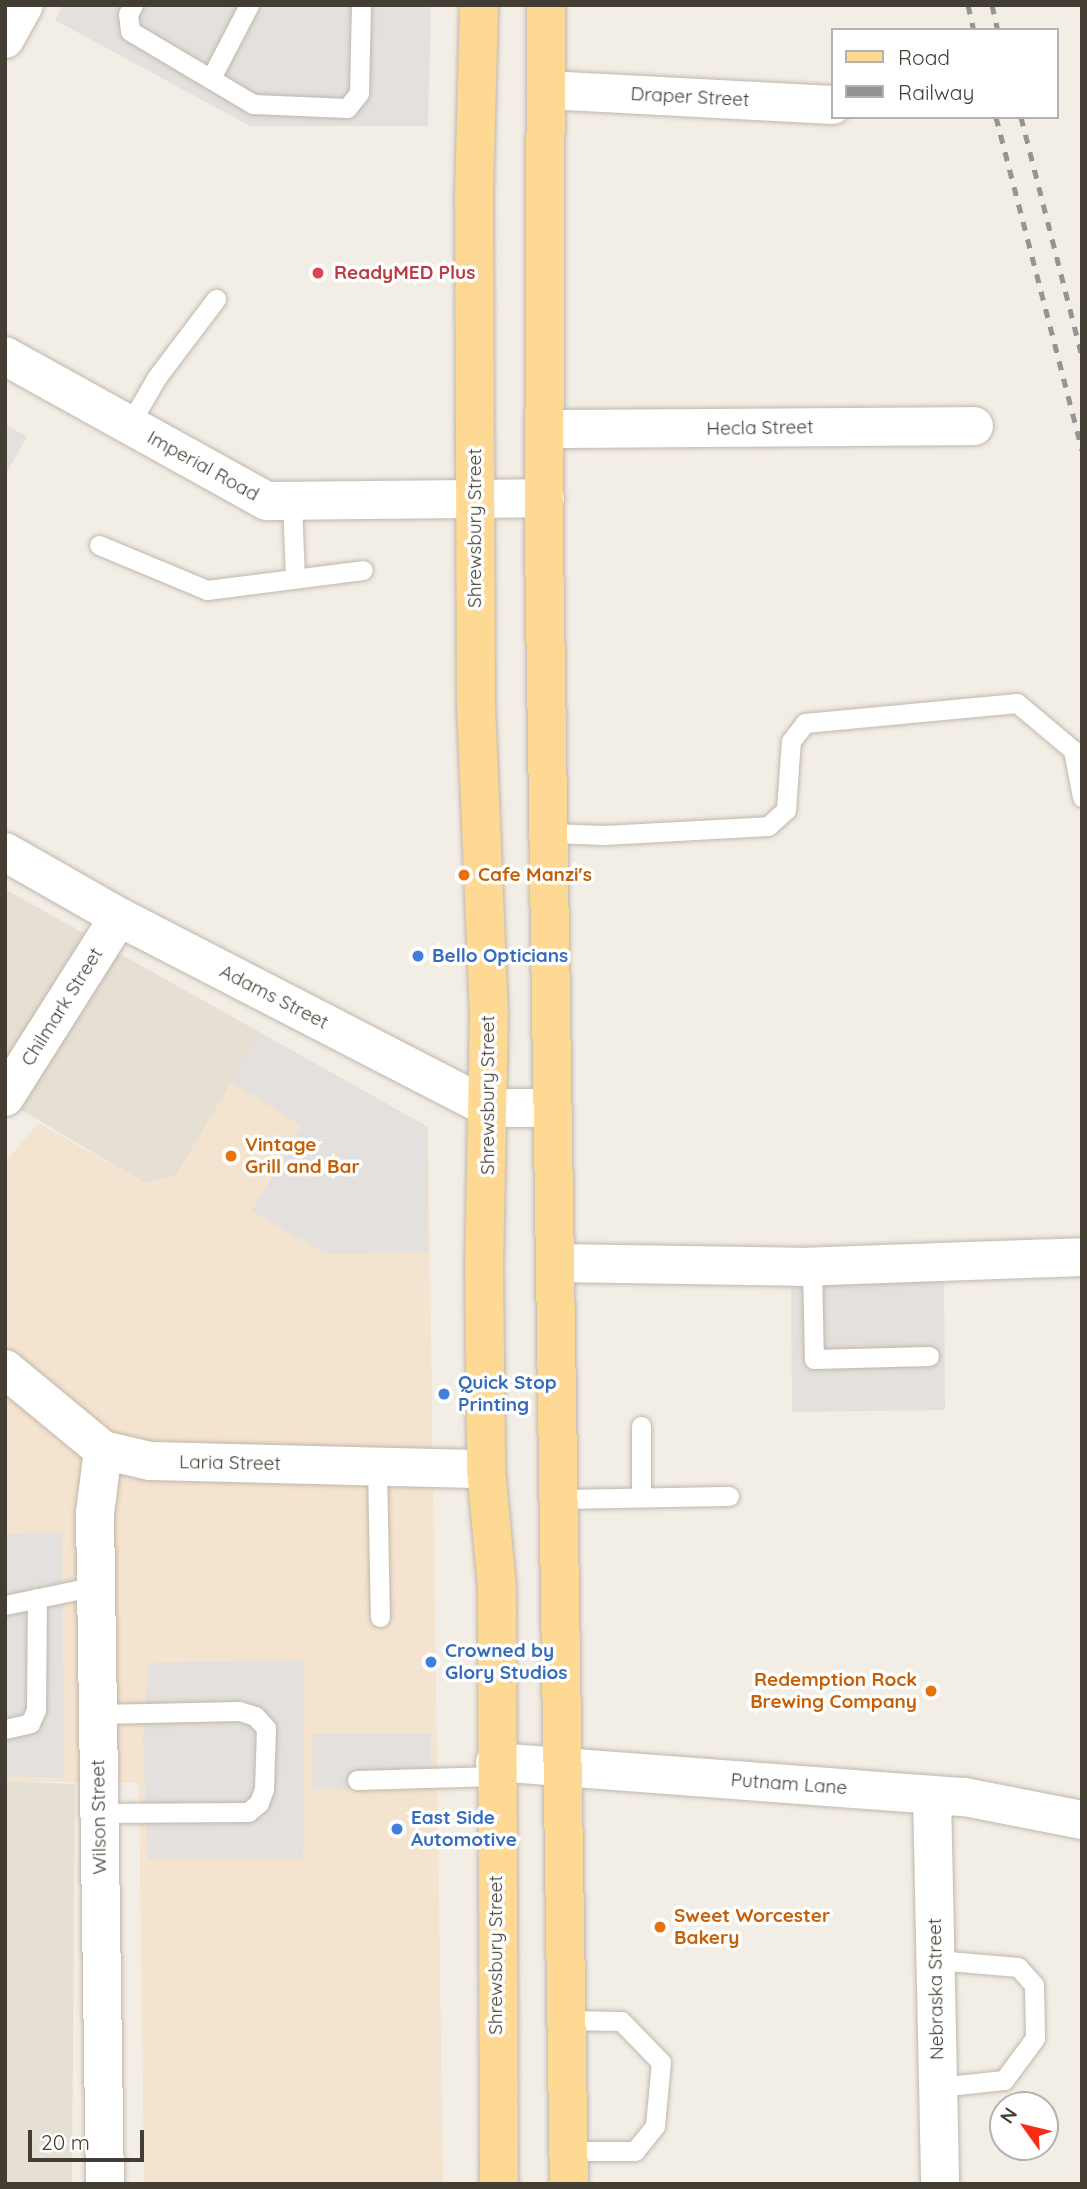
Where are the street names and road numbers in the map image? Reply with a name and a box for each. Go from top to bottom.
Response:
street label: Draper Street [630,83,750,111]
street label: Hecla Street [706,416,814,440]
street label: Imperial Road [143,426,263,506]
street label: Shrewsbury Street [464,448,486,608]
street label: Chilmark Street [17,944,107,1070]
street label: Adams Street [216,960,332,1034]
street label: Shrewsbury Street [477,1015,499,1175]
street label: Laria Street [179,1451,281,1475]
street label: Wilson Street [87,1759,111,1875]
street label: Putnam Lane [730,1769,848,1799]
street label: Shrewsbury Street [485,1875,507,2035]
street label: Nebraska Street [923,1918,949,2060]

